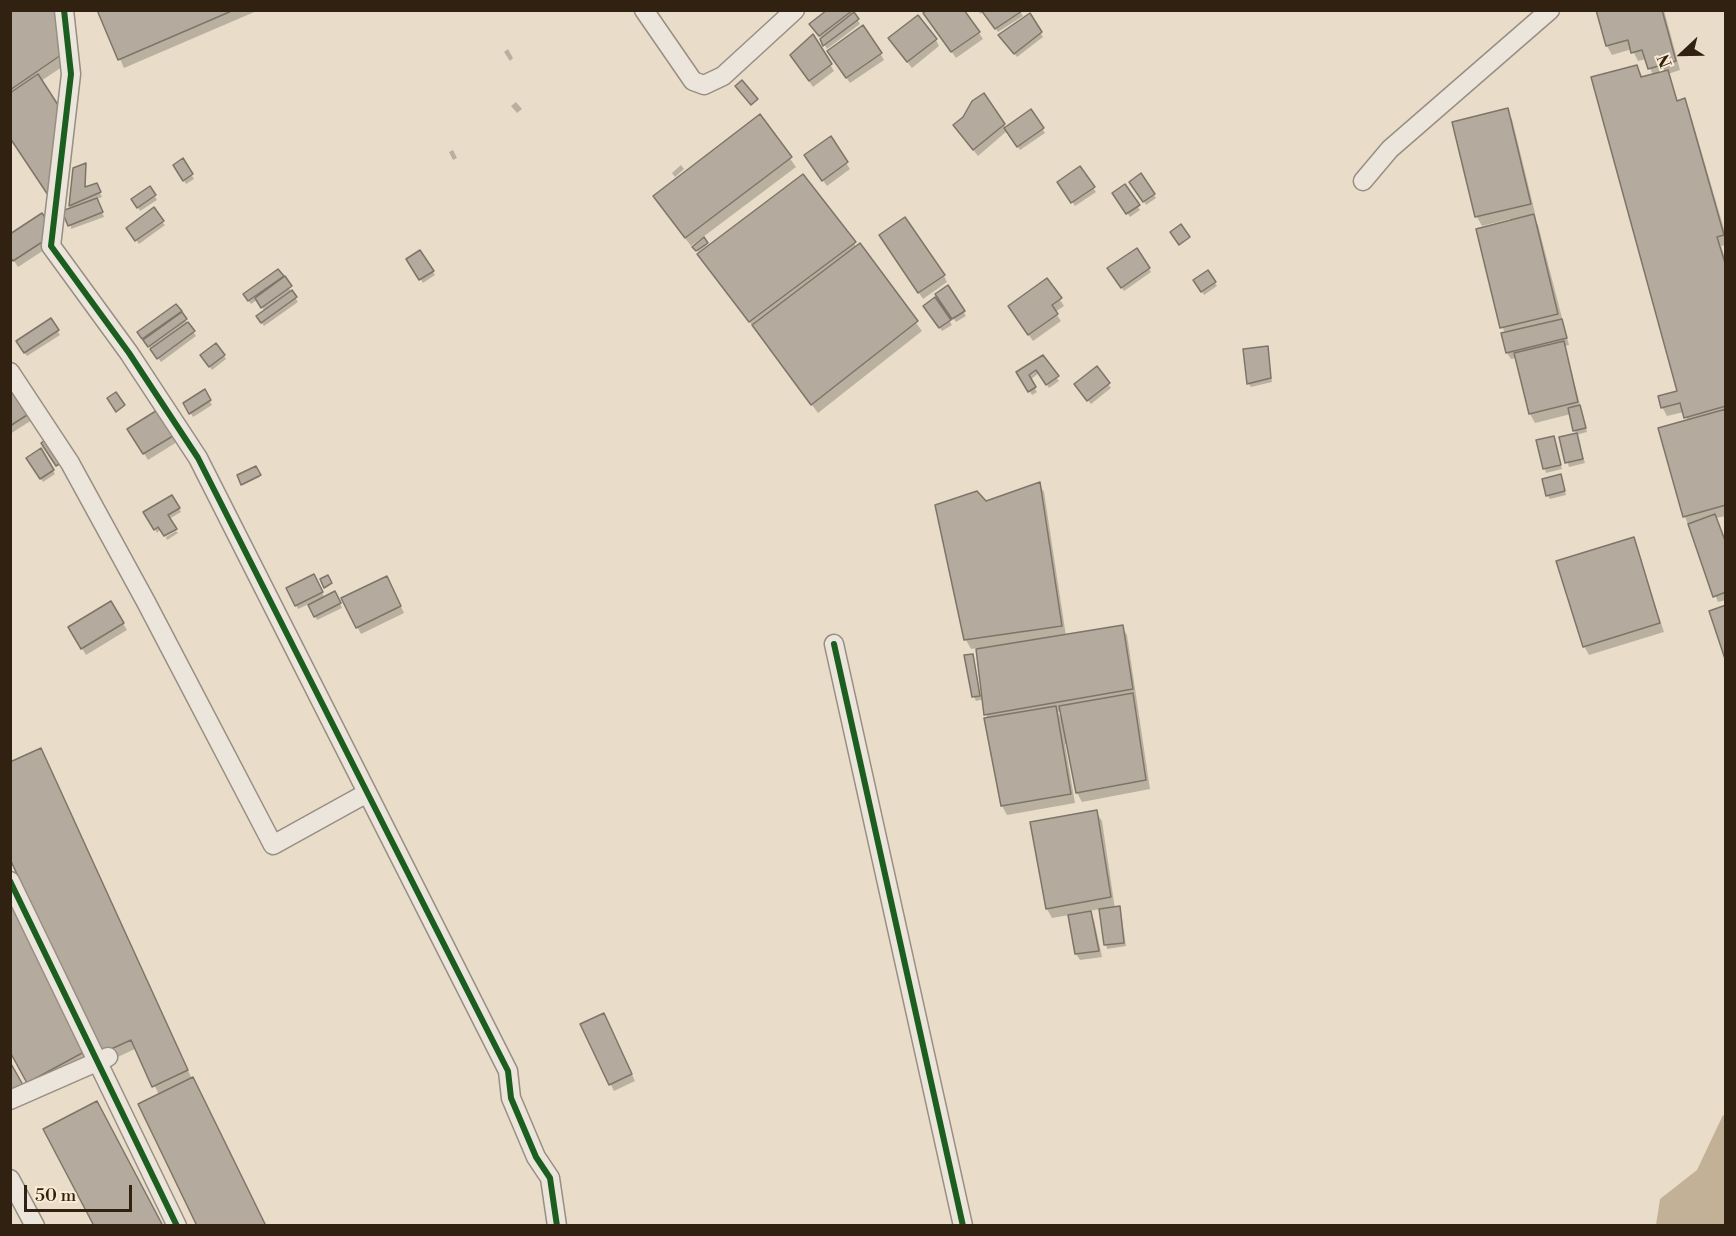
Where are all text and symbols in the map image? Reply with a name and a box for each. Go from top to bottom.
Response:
north arrow [1652,24,1712,84]
text: N [1654,51,1677,70]
scale bar [27,1173,135,1211]
text: 50 m [35,1184,76,1207]

